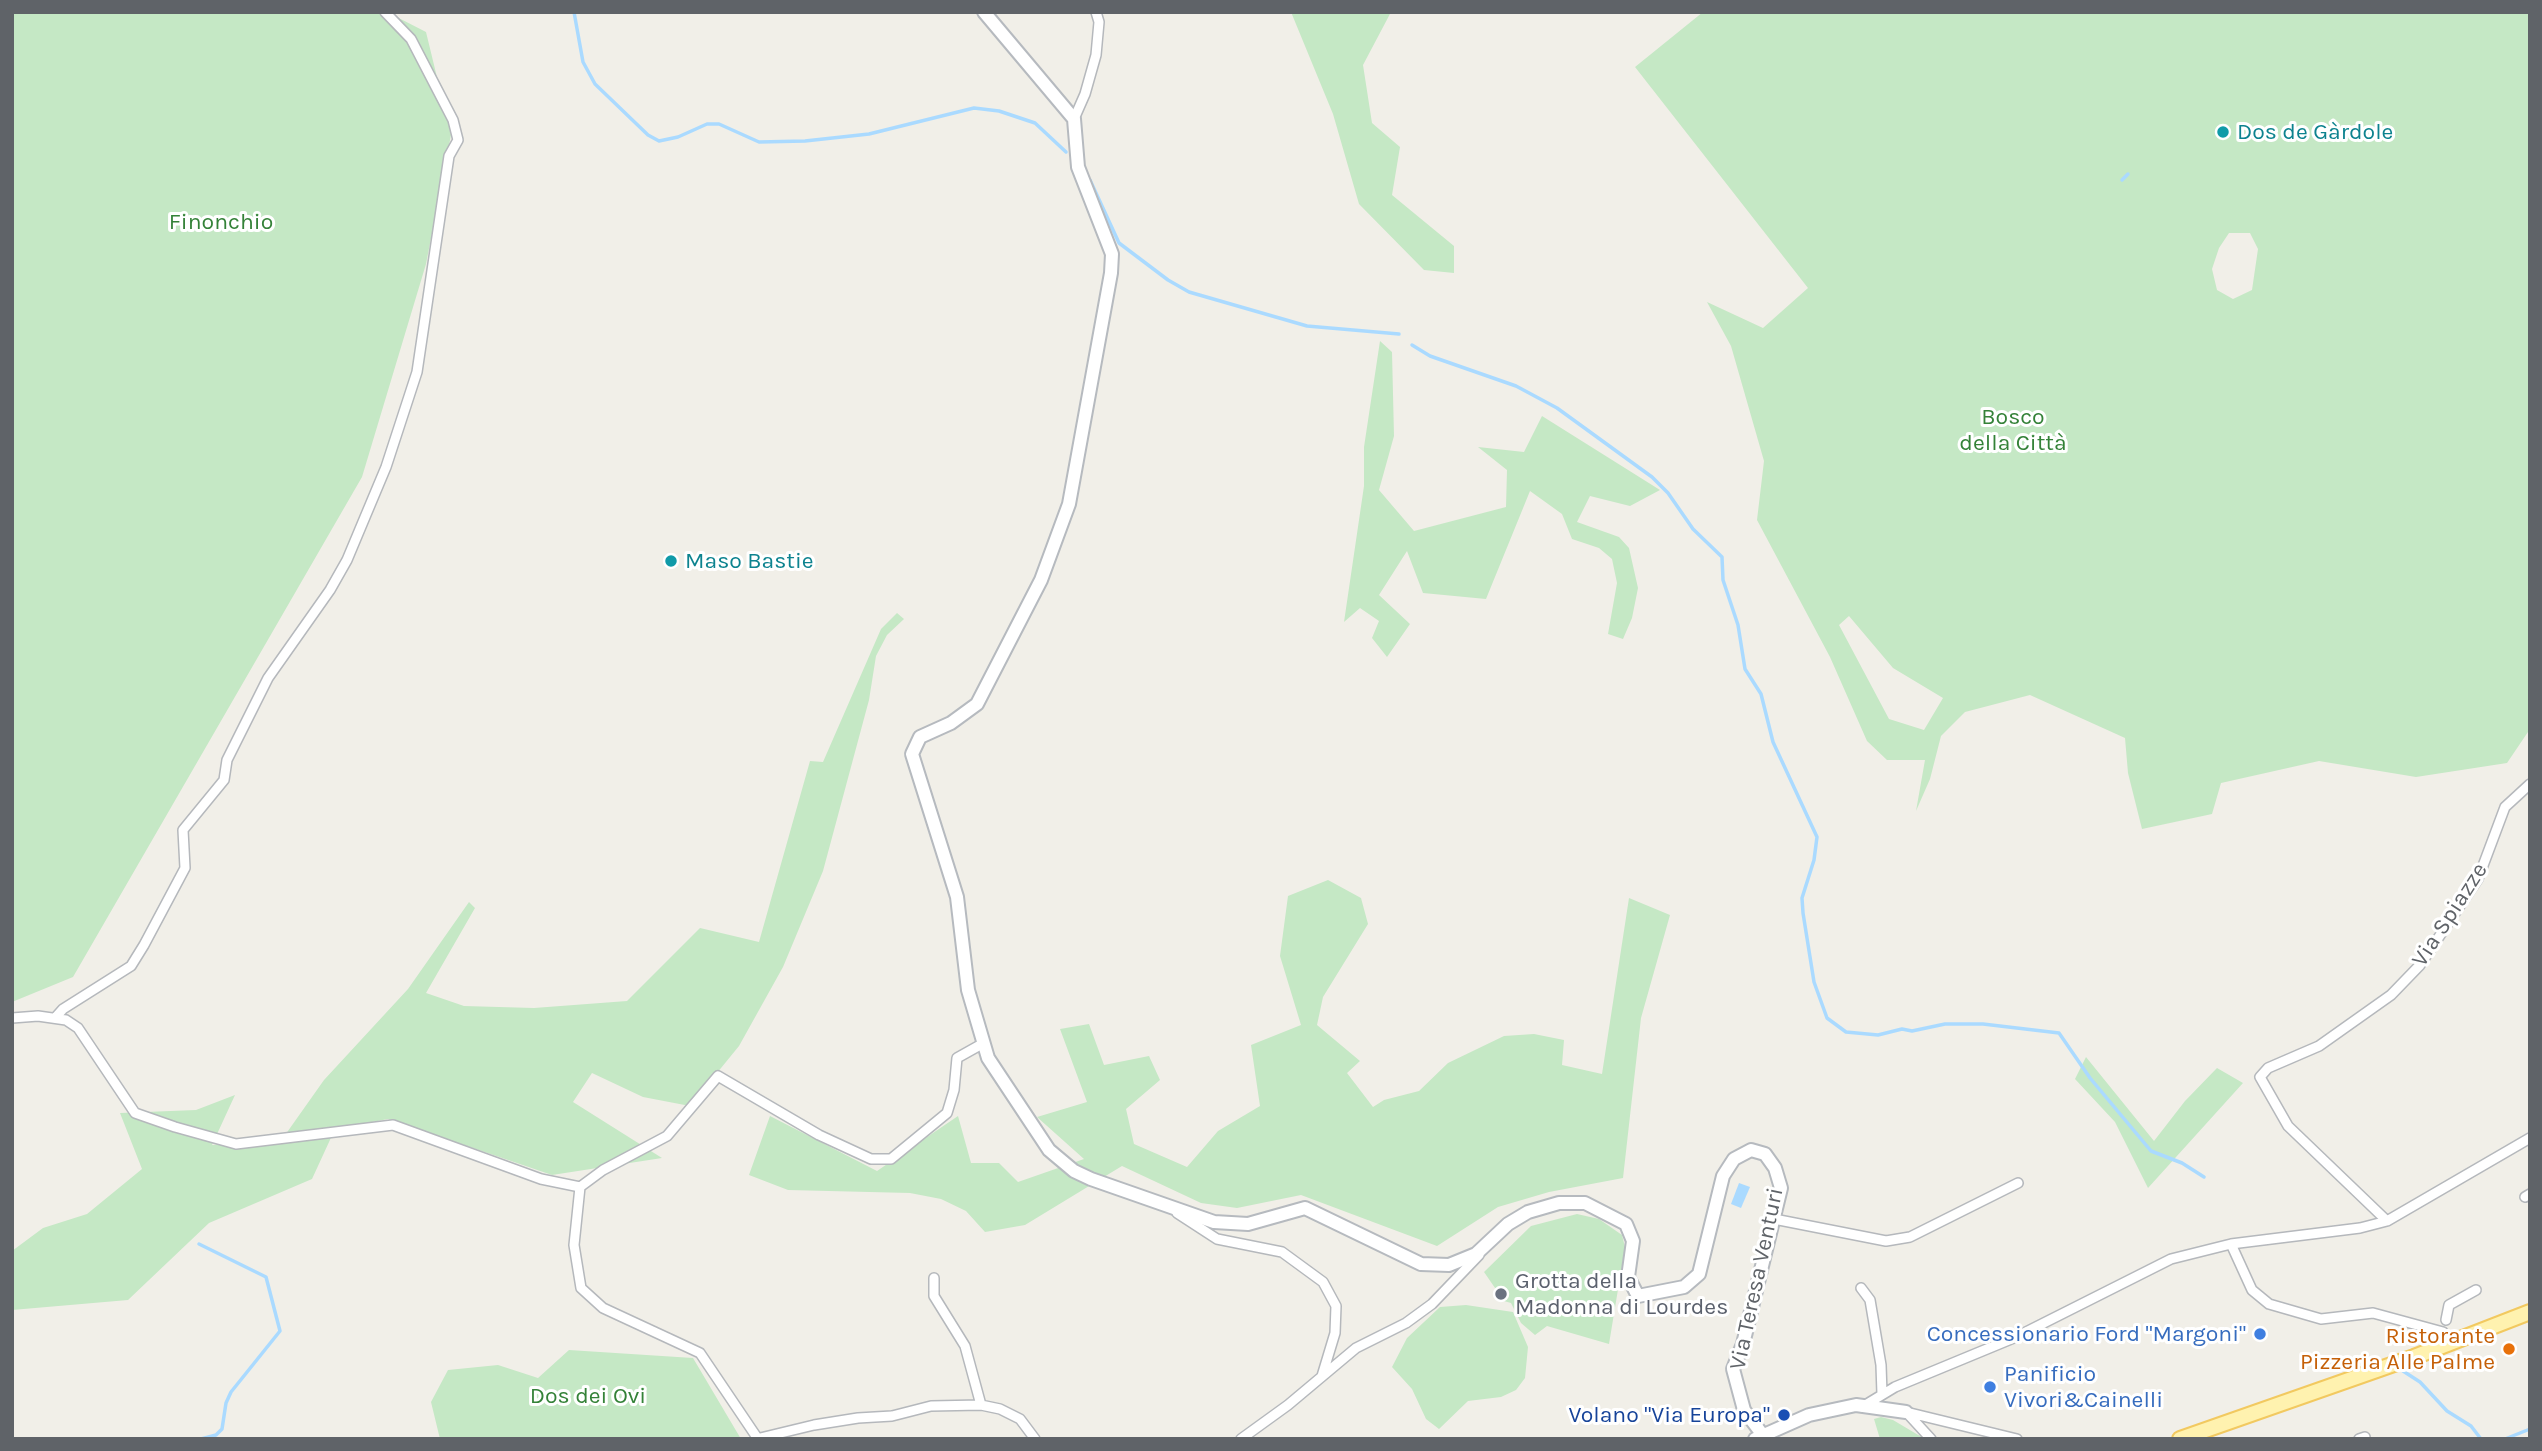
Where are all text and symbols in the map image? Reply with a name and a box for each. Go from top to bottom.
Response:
place label: Dos de Gàrdole [2237,118,2393,146]
marker: Dos de Gàrdole [2215,124,2231,140]
park label: Finonchio [169,208,273,236]
park label: Bosco della Città [1959,403,2067,457]
place label: Maso Bastie [685,547,814,575]
marker: Maso Bastie [663,553,679,569]
street label: Via Spiazze [2406,858,2494,972]
street label: Via Teresa Venturi [1724,1185,1790,1373]
place label: Grotta della Madonna di Lourdes [1515,1267,1728,1321]
marker: Grotta della Madonna di Lourdes [1493,1286,1509,1302]
place label: Concessionario Ford "Margoni" [1927,1320,2246,1348]
place label: Ristorante Pizzeria Alle Palme [2300,1322,2495,1376]
marker: Concessionario Ford "Margoni" [2252,1326,2268,1342]
marker: Ristorante Pizzeria Alle Palme [2501,1341,2517,1357]
place label: Panificio Vivori&Cainelli [2004,1360,2163,1414]
marker: Panificio Vivori&Cainelli [1982,1379,1998,1395]
park label: Dos dei Ovi [530,1382,646,1410]
place label: Volano "Via Europa" [1568,1401,1770,1429]
marker: Volano "Via Europa" [1776,1407,1792,1423]

